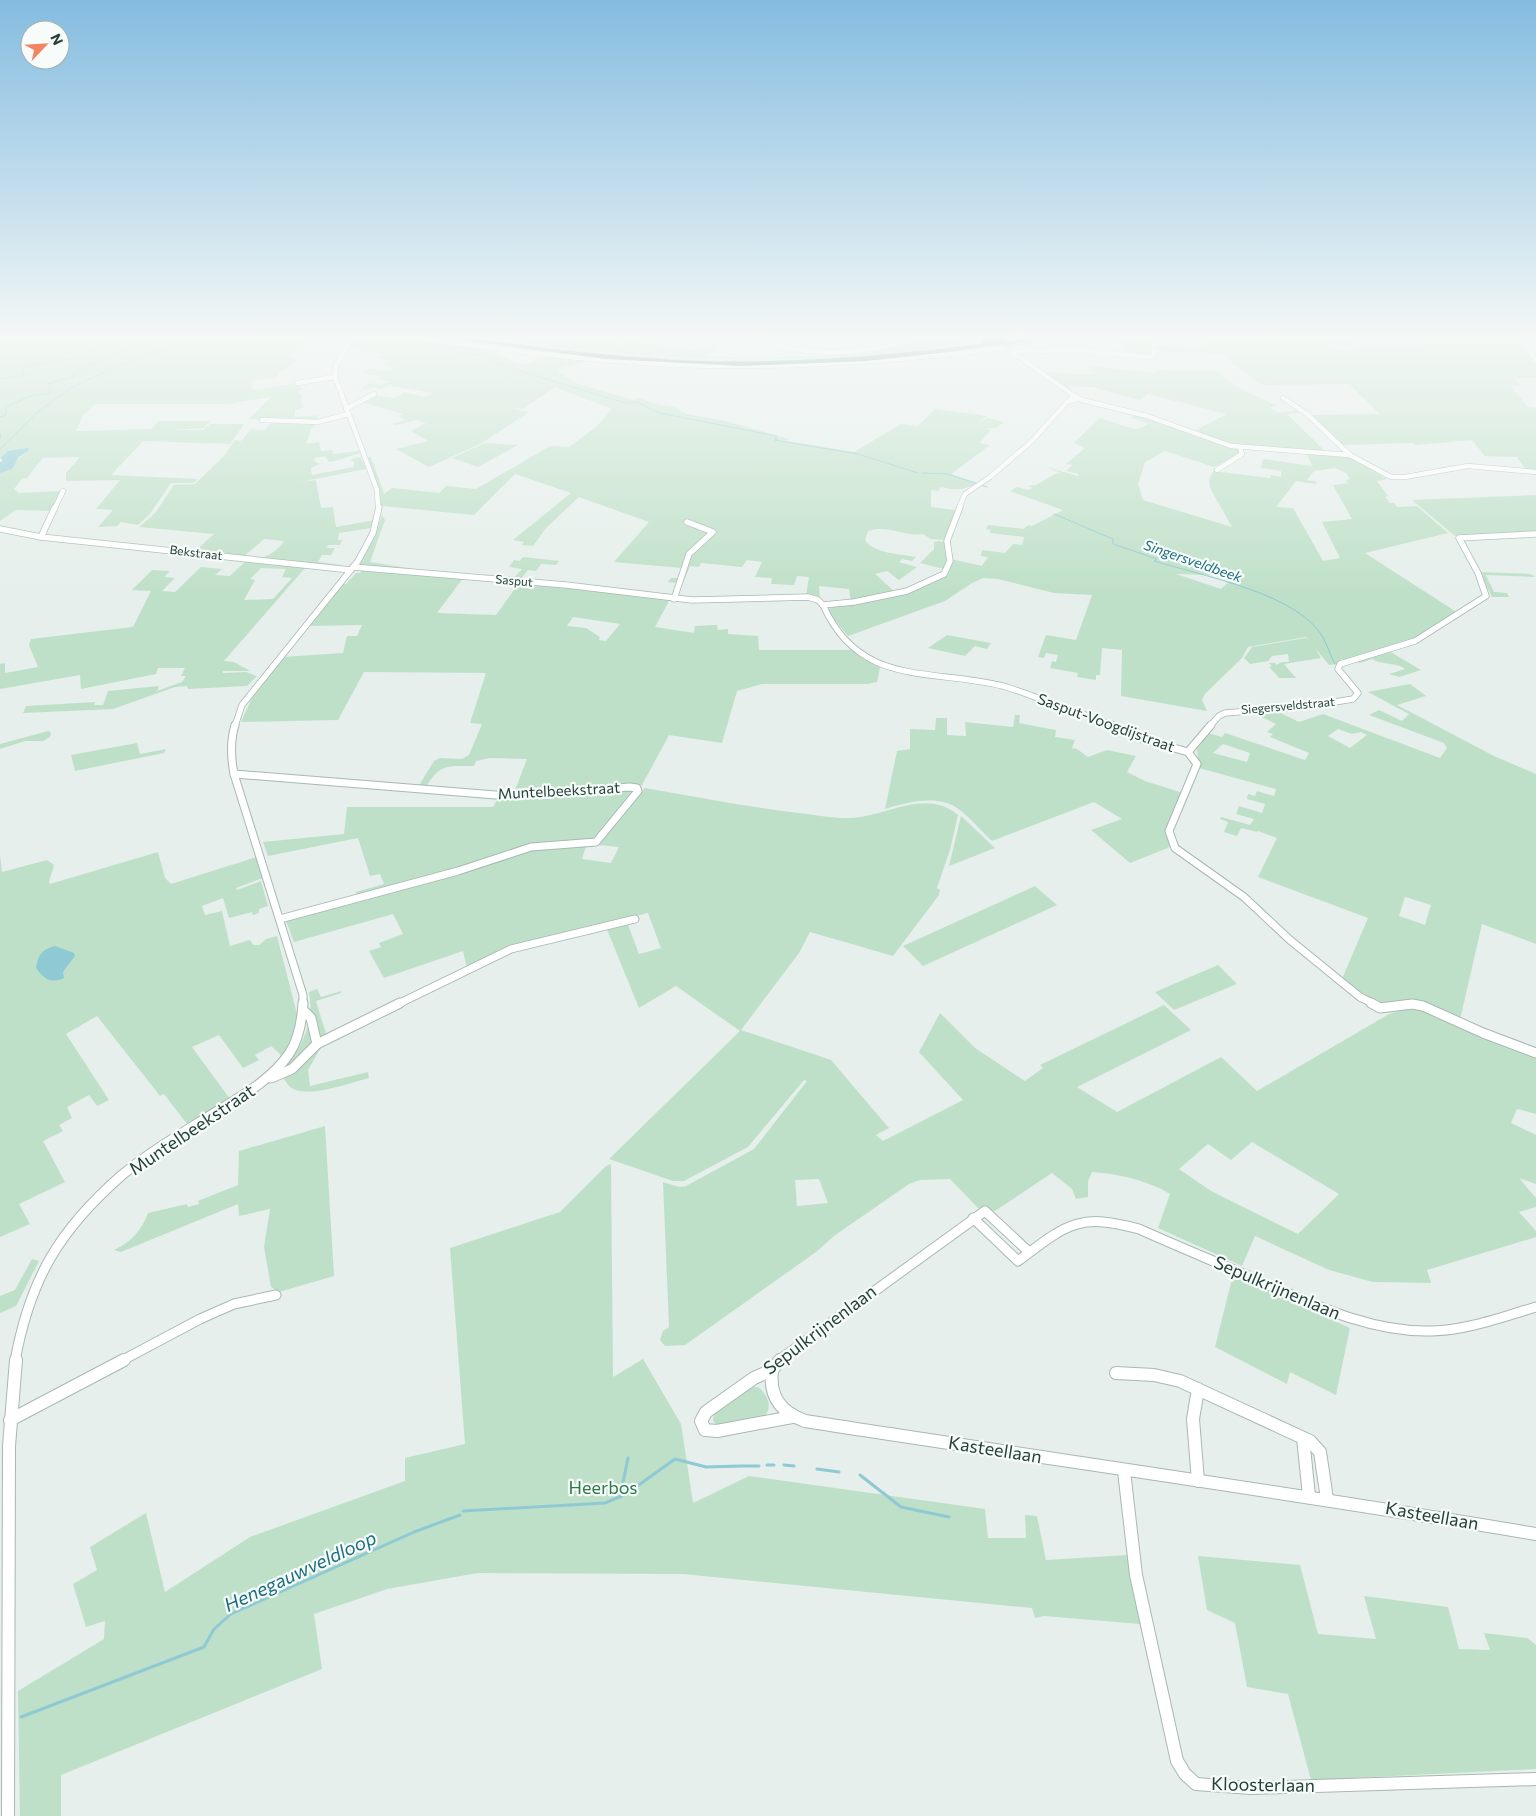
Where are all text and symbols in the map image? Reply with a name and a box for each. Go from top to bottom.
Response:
north arrow [20,20,70,70]
text: N [47,31,67,48]
water label: Singersveldbeek [1142,536,1245,585]
street label: Bekstraat [169,542,223,562]
street label: Sasput [495,571,533,589]
street label: Sasput-Voogdijstraat [1035,689,1177,755]
street label: Siegersveldstraat [1241,694,1335,716]
street label: Muntelbeekstraat [497,778,621,802]
street label: Muntelbeekstraat [124,1079,259,1179]
street label: Sepulkrijnenlaan [1211,1251,1344,1324]
street label: Sepulkrijnenlaan [759,1280,880,1379]
street label: Kasteellaan [947,1431,1043,1467]
park label: Heerbos [568,1476,638,1498]
street label: Kasteellaan [1384,1496,1480,1534]
water label: Henegauwveldloop [220,1525,380,1616]
street label: Kloosterlaan [1211,1772,1315,1796]

